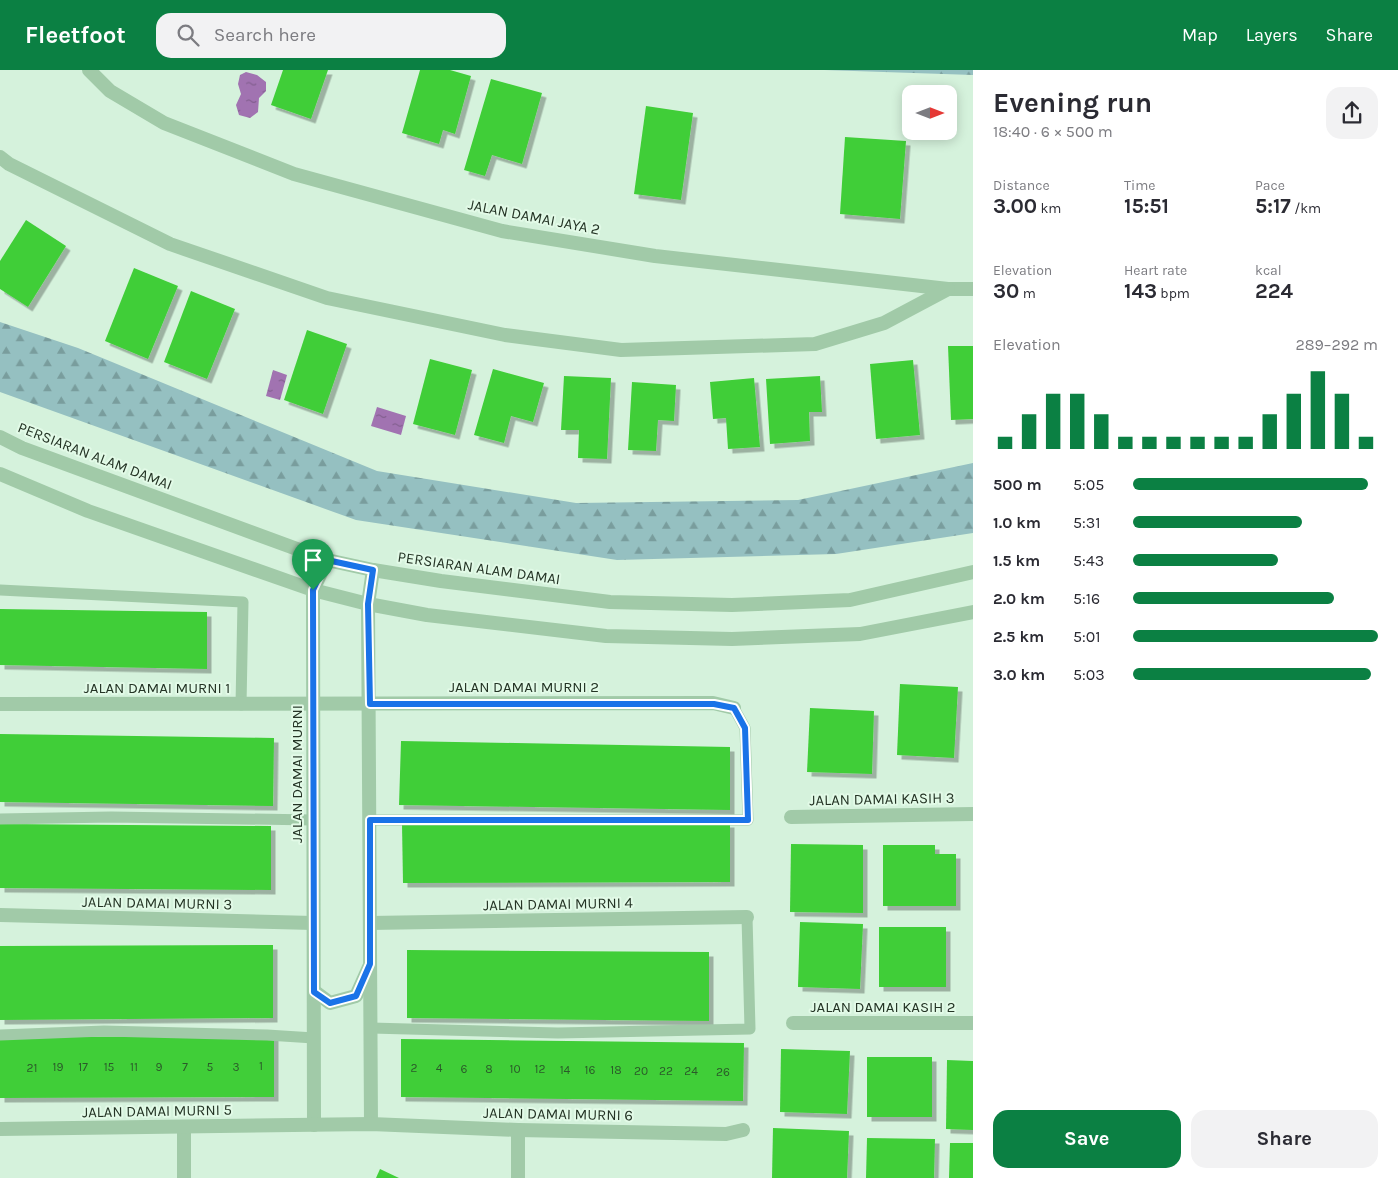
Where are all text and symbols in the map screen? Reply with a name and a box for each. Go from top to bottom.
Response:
search box [156,13,506,58]
text: Fleetfoot [25,21,126,49]
icon: search [174,21,202,49]
text: Search here [214,24,316,46]
text: Map [1182,24,1218,46]
text: Layers [1246,24,1298,46]
text: Share [1326,24,1373,46]
north arrow [902,85,958,140]
map controls [902,85,957,140]
text: Evening run [993,86,1152,119]
button: share [1326,87,1378,139]
text: 18:40 · 6 × 500 m [993,122,1113,141]
text: Distance [993,177,1050,194]
text: Time [1124,177,1155,194]
text: Pace [1255,177,1285,194]
text: 3.00 [993,194,1037,218]
text: 15:51 [1124,194,1169,218]
text: 5:17 [1255,194,1291,218]
street label: JALAN DAMAI JAYA 2 [466,195,602,239]
text: km [1037,200,1061,217]
text: /km [1291,200,1321,217]
text: Elevation [993,262,1052,279]
text: Heart rate [1124,262,1187,279]
text: kcal [1255,262,1282,279]
text: 30 [993,279,1019,303]
text: 143 [1124,279,1157,303]
text: 224 [1255,279,1293,303]
text: m [1019,285,1036,302]
text: bpm [1157,285,1190,302]
text: Elevation [993,335,1061,354]
text: 289–292 m [1295,335,1378,354]
street label: PERSIARAN ALAM DAMAI [15,418,175,494]
text: 500 m [993,475,1042,494]
text: 5:05 [1073,475,1104,494]
text: 1.0 km [993,513,1041,532]
text: 5:31 [1073,513,1100,532]
pin [292,539,334,590]
icon: arrive [299,546,327,574]
street label: PERSIARAN ALAM DAMAI [397,548,561,588]
text: 1.5 km [993,551,1040,570]
text: 5:43 [1073,551,1104,570]
text: 2.0 km [993,589,1045,608]
text: 5:16 [1073,589,1100,608]
text: 2.5 km [993,627,1044,646]
text: 5:01 [1073,627,1101,646]
text: 3.0 km [993,665,1045,684]
text: 5:03 [1073,665,1105,684]
street label: JALAN DAMAI MURNI 2 [449,678,599,696]
street label: JALAN DAMAI MURNI 1 [84,679,230,697]
street label: JALAN DAMAI MURNI [288,705,306,843]
street label: JALAN DAMAI KASIH 3 [809,789,955,809]
street label: JALAN DAMAI MURNI 3 [82,893,232,913]
street label: JALAN DAMAI MURNI 4 [483,894,634,914]
street label: JALAN DAMAI KASIH 2 [810,998,956,1016]
house number: 1 [259,1059,263,1073]
house number: 19 [53,1060,63,1074]
house number: 17 [78,1060,88,1074]
house number: 15 [104,1060,115,1074]
house number: 11 [130,1060,138,1074]
house number: 9 [156,1060,163,1074]
house number: 7 [182,1060,188,1074]
house number: 5 [207,1060,214,1074]
house number: 3 [232,1060,240,1074]
house number: 21 [27,1061,37,1075]
house number: 2 [411,1061,418,1075]
house number: 4 [436,1061,443,1075]
house number: 6 [461,1062,468,1076]
house number: 8 [485,1062,493,1076]
house number: 10 [509,1062,521,1076]
house number: 12 [535,1062,546,1076]
house number: 14 [560,1063,571,1077]
house number: 16 [585,1063,596,1077]
house number: 18 [610,1063,622,1077]
house number: 20 [634,1064,648,1078]
house number: 22 [659,1064,673,1078]
house number: 24 [684,1064,698,1078]
house number: 26 [716,1065,730,1079]
street label: JALAN DAMAI MURNI 5 [82,1101,232,1121]
street label: JALAN DAMAI MURNI 6 [483,1104,633,1124]
button: Save [993,1110,1181,1168]
button: Share [1191,1110,1378,1168]

